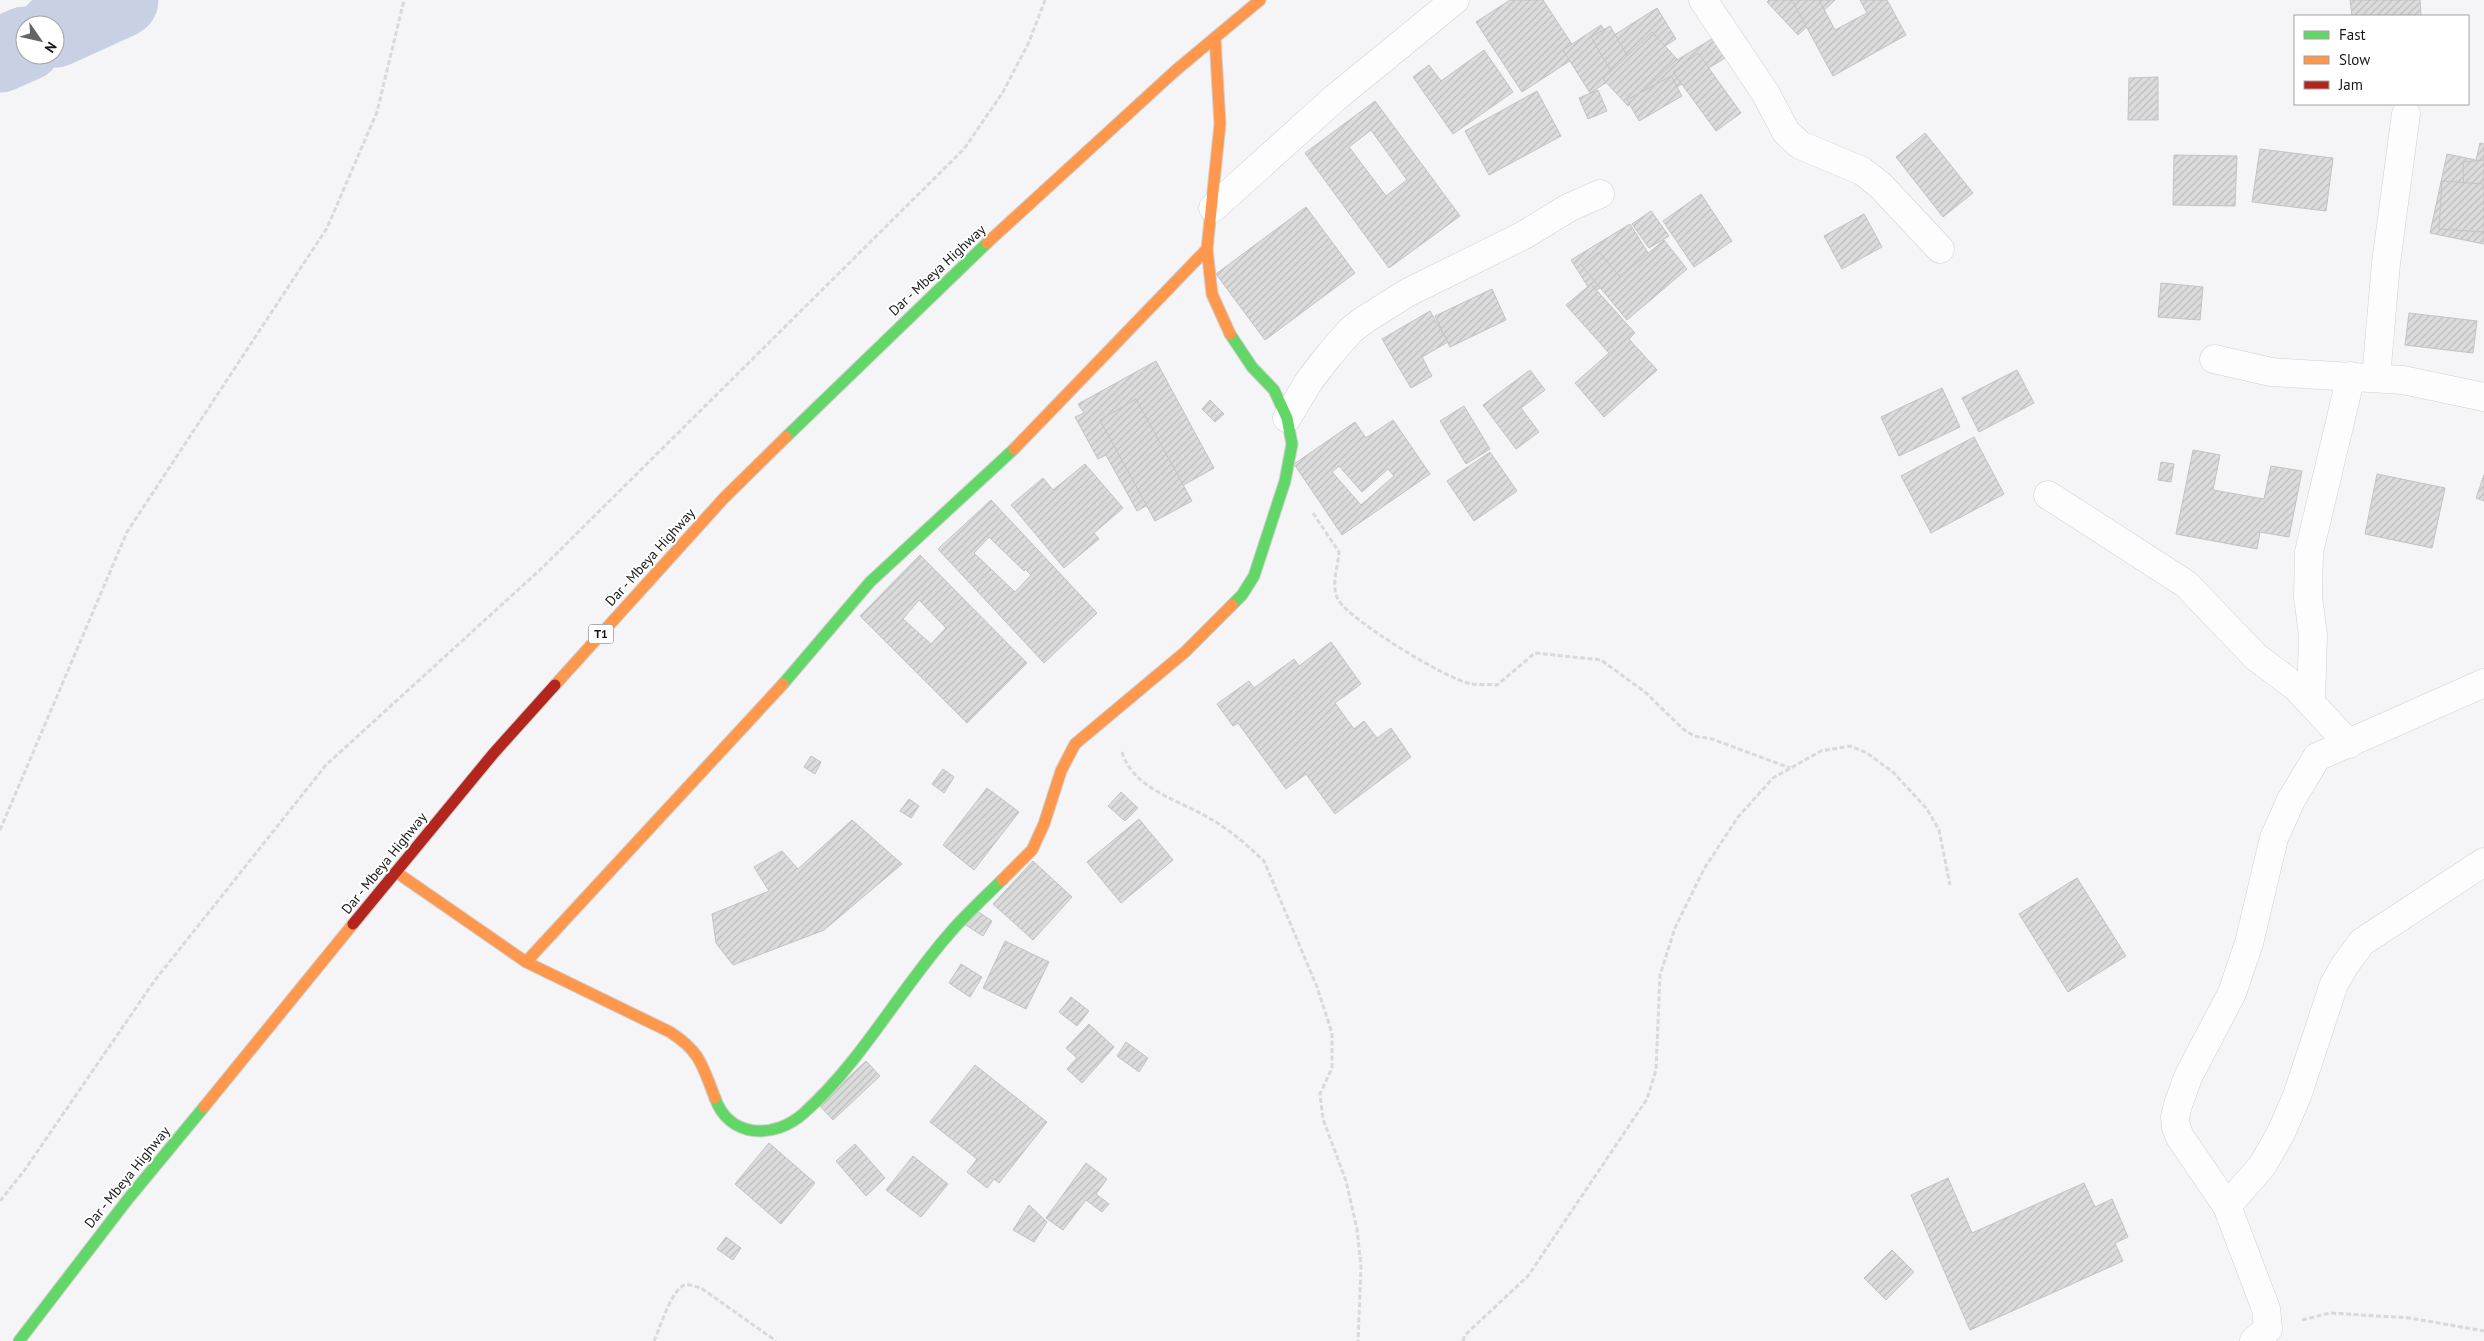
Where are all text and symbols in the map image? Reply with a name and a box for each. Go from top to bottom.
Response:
north arrow [15,15,65,65]
legend [2294,15,2469,105]
text: Fast [2339,25,2366,44]
text: N [41,38,61,56]
text: Slow [2339,50,2370,69]
text: Jam [2338,75,2363,94]
street label: Dar - Mbeya Highway [885,220,990,320]
street label: Dar - Mbeya Highway [601,504,699,610]
road number: T1 [588,624,614,644]
street label: Dar - Mbeya Highway [337,808,431,918]
street label: Dar - Mbeya Highway [80,1122,174,1232]

